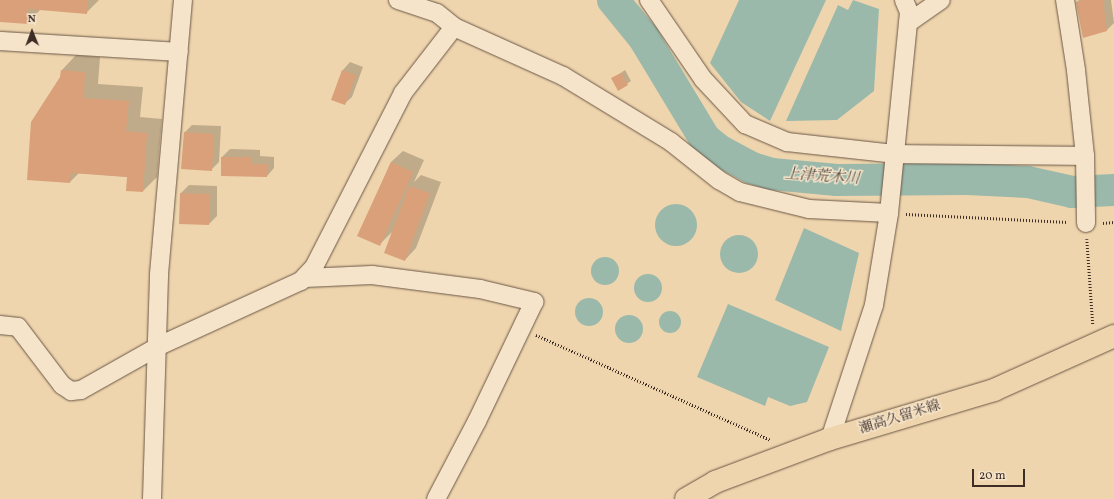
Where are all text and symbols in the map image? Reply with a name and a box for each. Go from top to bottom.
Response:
north arrow [12,12,52,52]
text: N [28,12,36,27]
water label: 上津荒木川 [784,165,860,189]
street label: 瀬高久留米線 [857,398,943,438]
scale bar [974,461,1027,487]
text: 20 m [979,468,1006,484]

